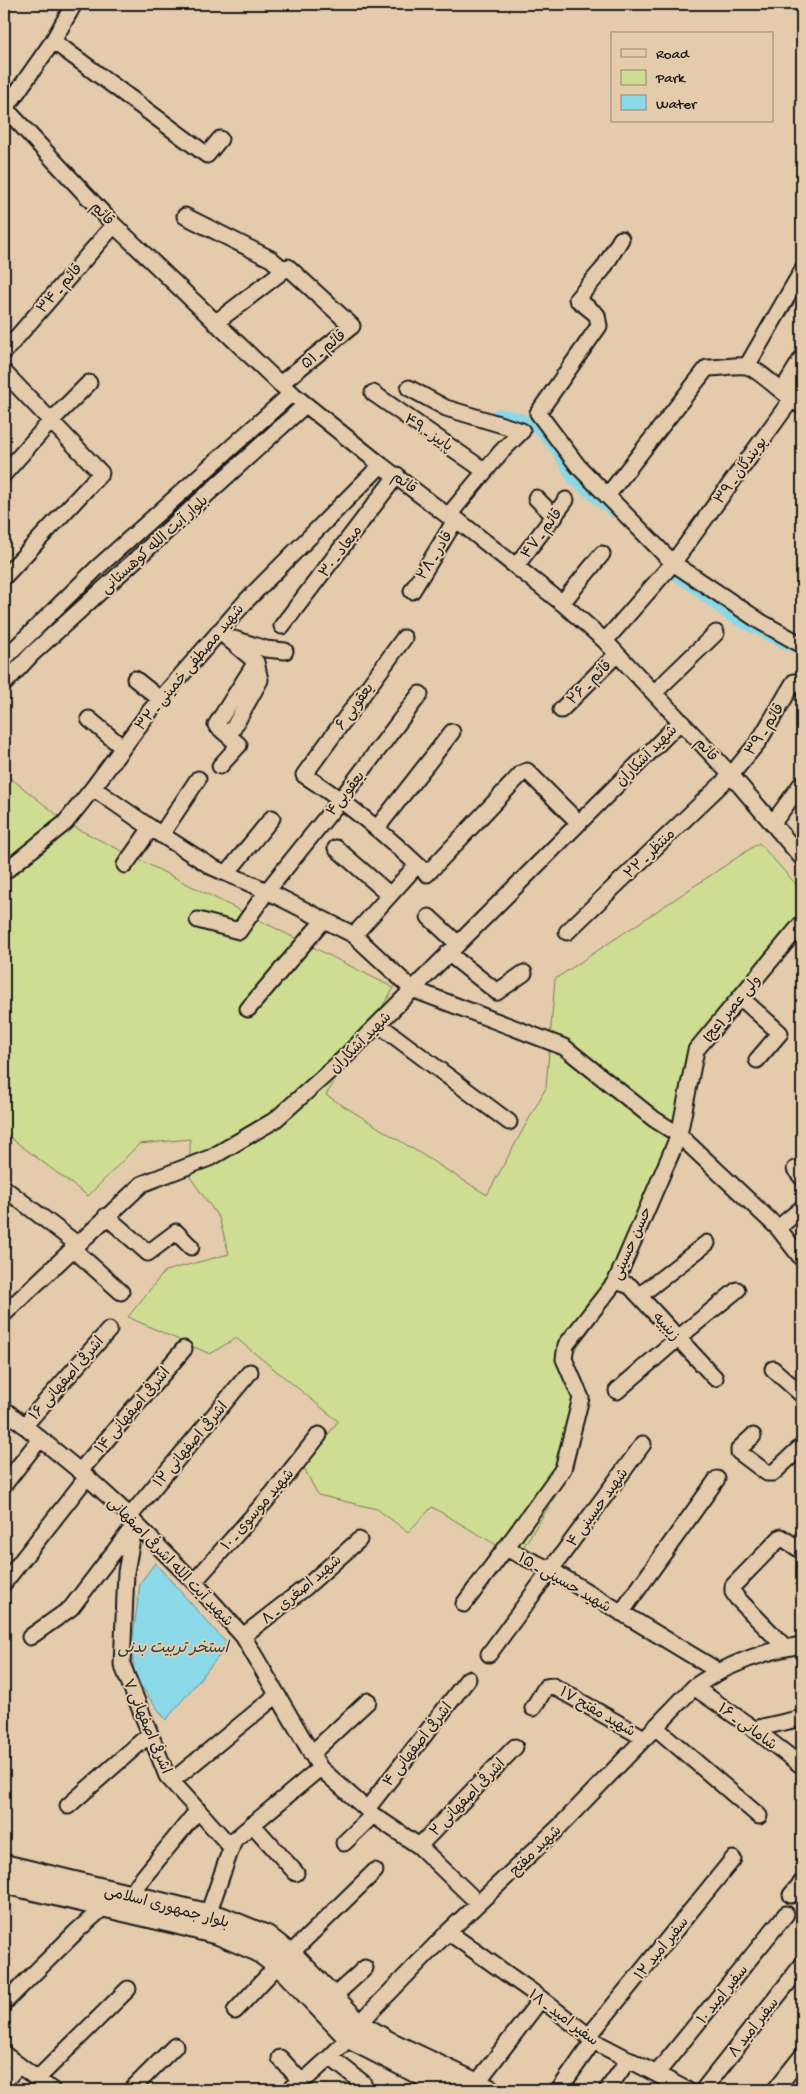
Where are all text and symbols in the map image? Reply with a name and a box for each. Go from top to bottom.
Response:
legend [611,32,774,122]
text: Road [656,46,690,64]
text: Park [655,70,686,88]
text: Water [656,96,698,114]
street label: قائم [85,199,117,231]
street label: قائم ـ ۳۴ [34,261,88,319]
street label: قائم ـ ۵۱ [298,327,351,375]
street label: پاییز ـ ۴۹ [400,411,456,456]
street label: پویندگان ـ ۳۹ [710,433,772,508]
street label: قائم [387,469,420,499]
street label: بلوار آیت الله کوهستانی [97,492,213,599]
street label: قائم ـ ۴۷ [518,505,568,564]
street label: میعاد ـ ۳۰ [316,523,367,582]
street label: قادر ـ ۲۸ [414,528,458,584]
street label: شهید مصطفی خمینی ـ ۳۲ [132,601,249,735]
street label: قائم ـ ۲۶ [564,657,617,710]
street label: یعقوبی ۶ [333,680,379,734]
street label: قائم ـ ۳۹ [742,701,790,760]
street label: شهید آشکاران [612,721,682,791]
street label: قائم [689,735,721,767]
street label: یعقوبی۴ [323,768,370,820]
street label: منتظر ـ ۲۲ [621,826,680,883]
street label: ولی عصر (عج) [699,972,766,1046]
street label: شهید آشکاران [326,1008,396,1078]
street label: حسن حسینی [609,1204,657,1283]
street label: زینبیه [648,1309,683,1345]
street label: اشرفی اصفهانی ۱۶ [24,1332,109,1425]
street label: اشرفی اصفهانی ۱۴ [90,1362,175,1458]
street label: اشرفی اصفهانی ۱۲ [148,1397,233,1492]
street label: شهید حسینی ۴ [564,1465,633,1551]
street label: شهید موسوی ـ ۱۰ [218,1466,299,1555]
street label: شهید آیت الله اشرفی اصفهانی [103,1492,238,1631]
street label: شهید حسینی ـ ۱۵ [514,1550,614,1618]
street label: شهید اصغری ـ ۸ [259,1552,346,1629]
water label: استخر تربیت بدنی [118,1639,231,1659]
street label: اشرفی اصفهانی ۷ [118,1675,177,1777]
street label: شهید مفتح ۱۷ [556,1684,638,1742]
street label: اشرفی اصفهانی ۴ [378,1698,457,1791]
street label: شامانی ـ ۱۶ [714,1700,780,1755]
street label: اشرفی اصفهانی ۲ [425,1754,510,1841]
street label: شهید مفتح [507,1822,566,1880]
street label: بلوار جمهوری اسلامی [102,1883,231,1933]
street label: سفیر امید ۱۲ [632,1914,694,1985]
street label: سفیر امید ۱۰ [694,1962,753,2028]
street label: سفیر امید ـ ۱۸ [524,1986,602,2051]
street label: سفیر امید ۸ [726,1995,784,2062]

